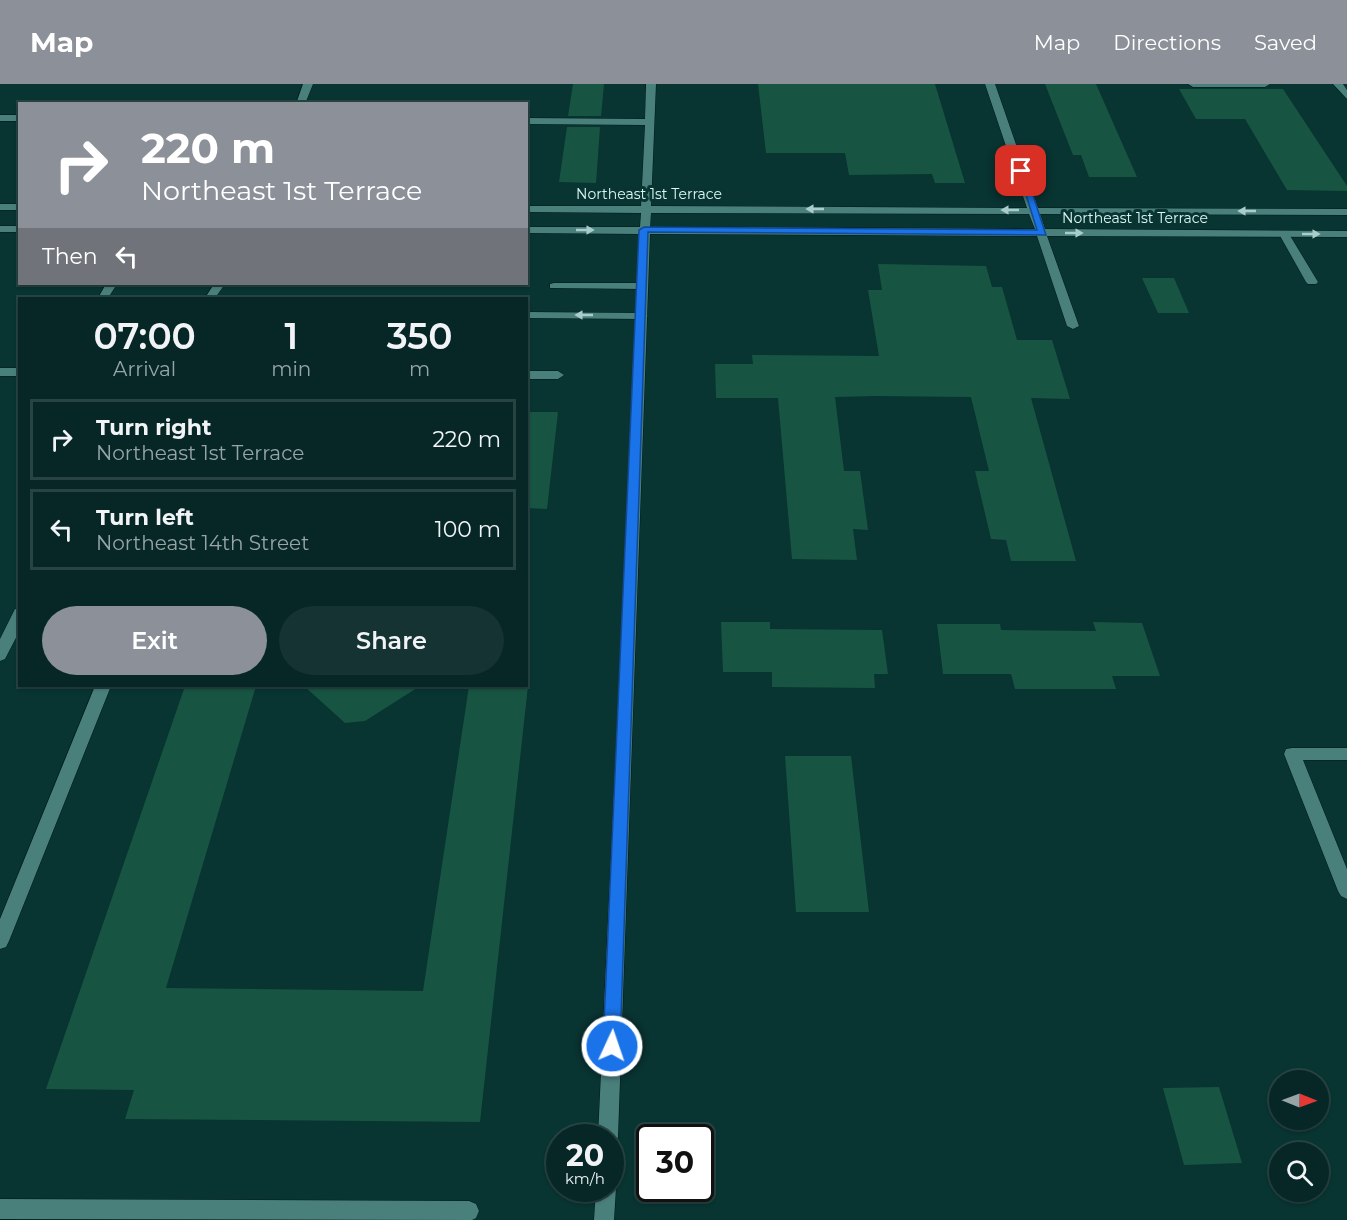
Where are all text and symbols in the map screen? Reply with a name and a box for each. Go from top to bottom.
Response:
text: Map [30,25,93,59]
text: Map [1034,30,1080,55]
text: Directions [1113,30,1221,55]
text: Saved [1254,30,1317,55]
text: 220 m [141,122,275,174]
icon: right [42,126,120,204]
pin [995,145,1046,196]
icon: arrive [1004,154,1037,187]
text: Northeast 1st Terrace [141,174,422,207]
street label: Northeast 1st Terrace [576,185,722,203]
one-way arrow [805,204,824,214]
one-way arrow [1000,205,1019,215]
one-way arrow [1237,206,1256,216]
street label: Northeast 1st Terrace [1062,209,1208,227]
one-way arrow [575,225,594,235]
one-way arrow [1064,228,1083,238]
one-way arrow [1301,229,1320,239]
icon: left [110,240,143,273]
text: Then [42,243,98,270]
one-way arrow [575,310,594,320]
text: 07:00 [93,314,196,358]
text: 1 [284,314,298,358]
text: 350 [387,314,453,358]
text: Arrival [113,357,176,381]
text: min [271,357,311,381]
text: m [409,357,430,381]
text: Turn right [96,414,211,441]
icon: right [45,423,78,456]
text: 220 m [432,426,501,453]
text: Northeast 1st Terrace [96,441,304,465]
text: Turn left [96,504,194,531]
icon: left [45,513,78,546]
text: 100 m [435,516,501,543]
text: Northeast 14th Street [96,531,309,555]
button: Exit [42,606,267,675]
button: Share [279,606,504,675]
position arrow [580,1014,644,1078]
north arrow [1269,1070,1329,1130]
map controls [1269,1070,1329,1202]
speed limit sign: 30 [636,1124,714,1202]
text: 20 [566,1137,604,1174]
button: search [1269,1142,1329,1202]
text: km/h [565,1169,605,1188]

